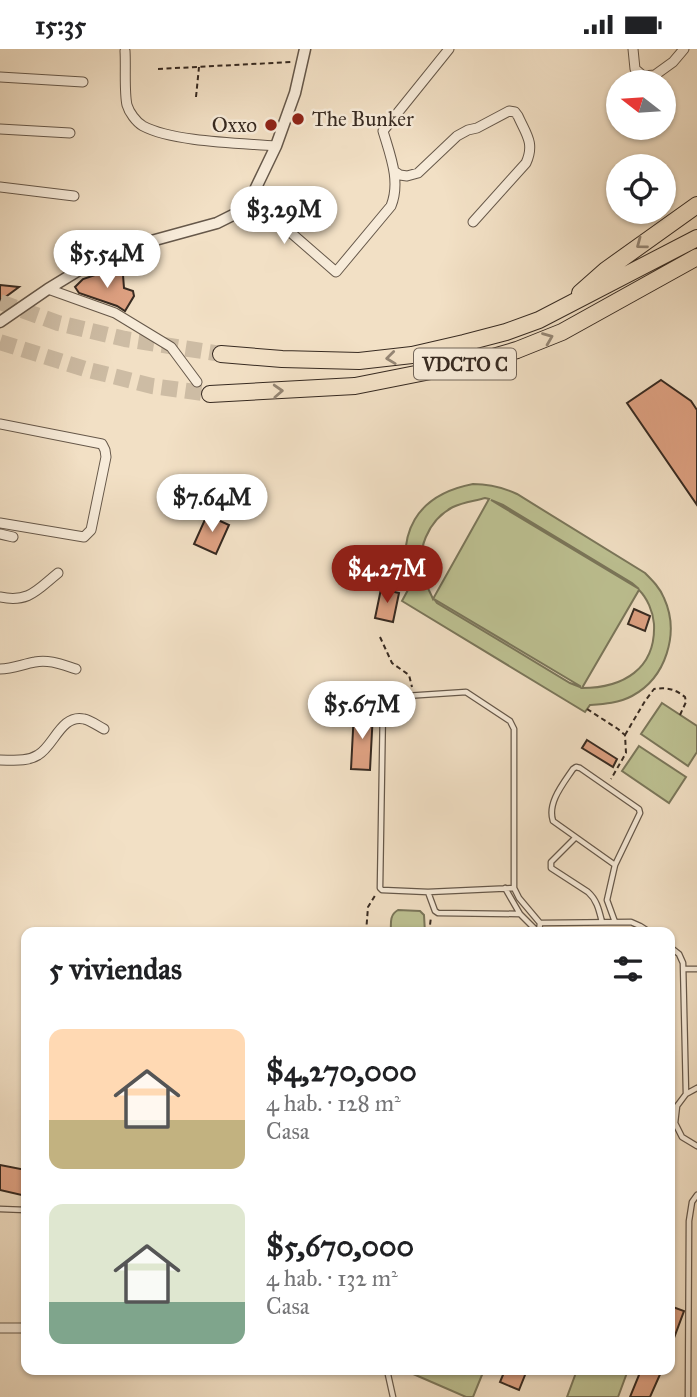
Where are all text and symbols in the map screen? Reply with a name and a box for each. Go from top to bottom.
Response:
text: 15:35 [35,9,86,41]
north arrow [606,70,676,140]
map controls [606,70,676,224]
place label: The Bunker [312,106,414,132]
marker: The Bunker [290,111,306,127]
place label: Oxxo [212,112,257,138]
marker: Oxxo [263,117,279,133]
button: locate [606,154,676,224]
pin: $3.29M [227,187,341,246]
text: $3.29M [246,195,322,223]
pin: $5.54M [50,231,164,290]
one-way arrow [636,236,649,248]
text: $5.54M [70,239,144,267]
one-way arrow [540,332,553,346]
road number: VDCTO C [414,349,516,379]
one-way arrow [386,350,397,365]
one-way arrow [273,384,284,399]
pin: $7.64M [155,475,269,534]
text: $7.64M [173,483,251,511]
pin: $4.27M [330,545,444,605]
text: $4.27M [348,554,426,582]
pin: $5.67M [305,681,419,741]
text: $5.67M [324,690,400,718]
icon: filters [609,950,647,988]
text: 5 viviendas [49,951,182,987]
text: $4,270,000 [266,1053,417,1089]
icon: home [105,1057,189,1141]
text: 4 hab. · 128 m² [266,1089,401,1117]
text: Casa [266,1117,310,1145]
text: $5,670,000 [266,1228,414,1264]
icon: home [105,1232,189,1316]
text: 4 hab. · 132 m² [266,1264,398,1292]
text: Casa [266,1292,310,1320]

